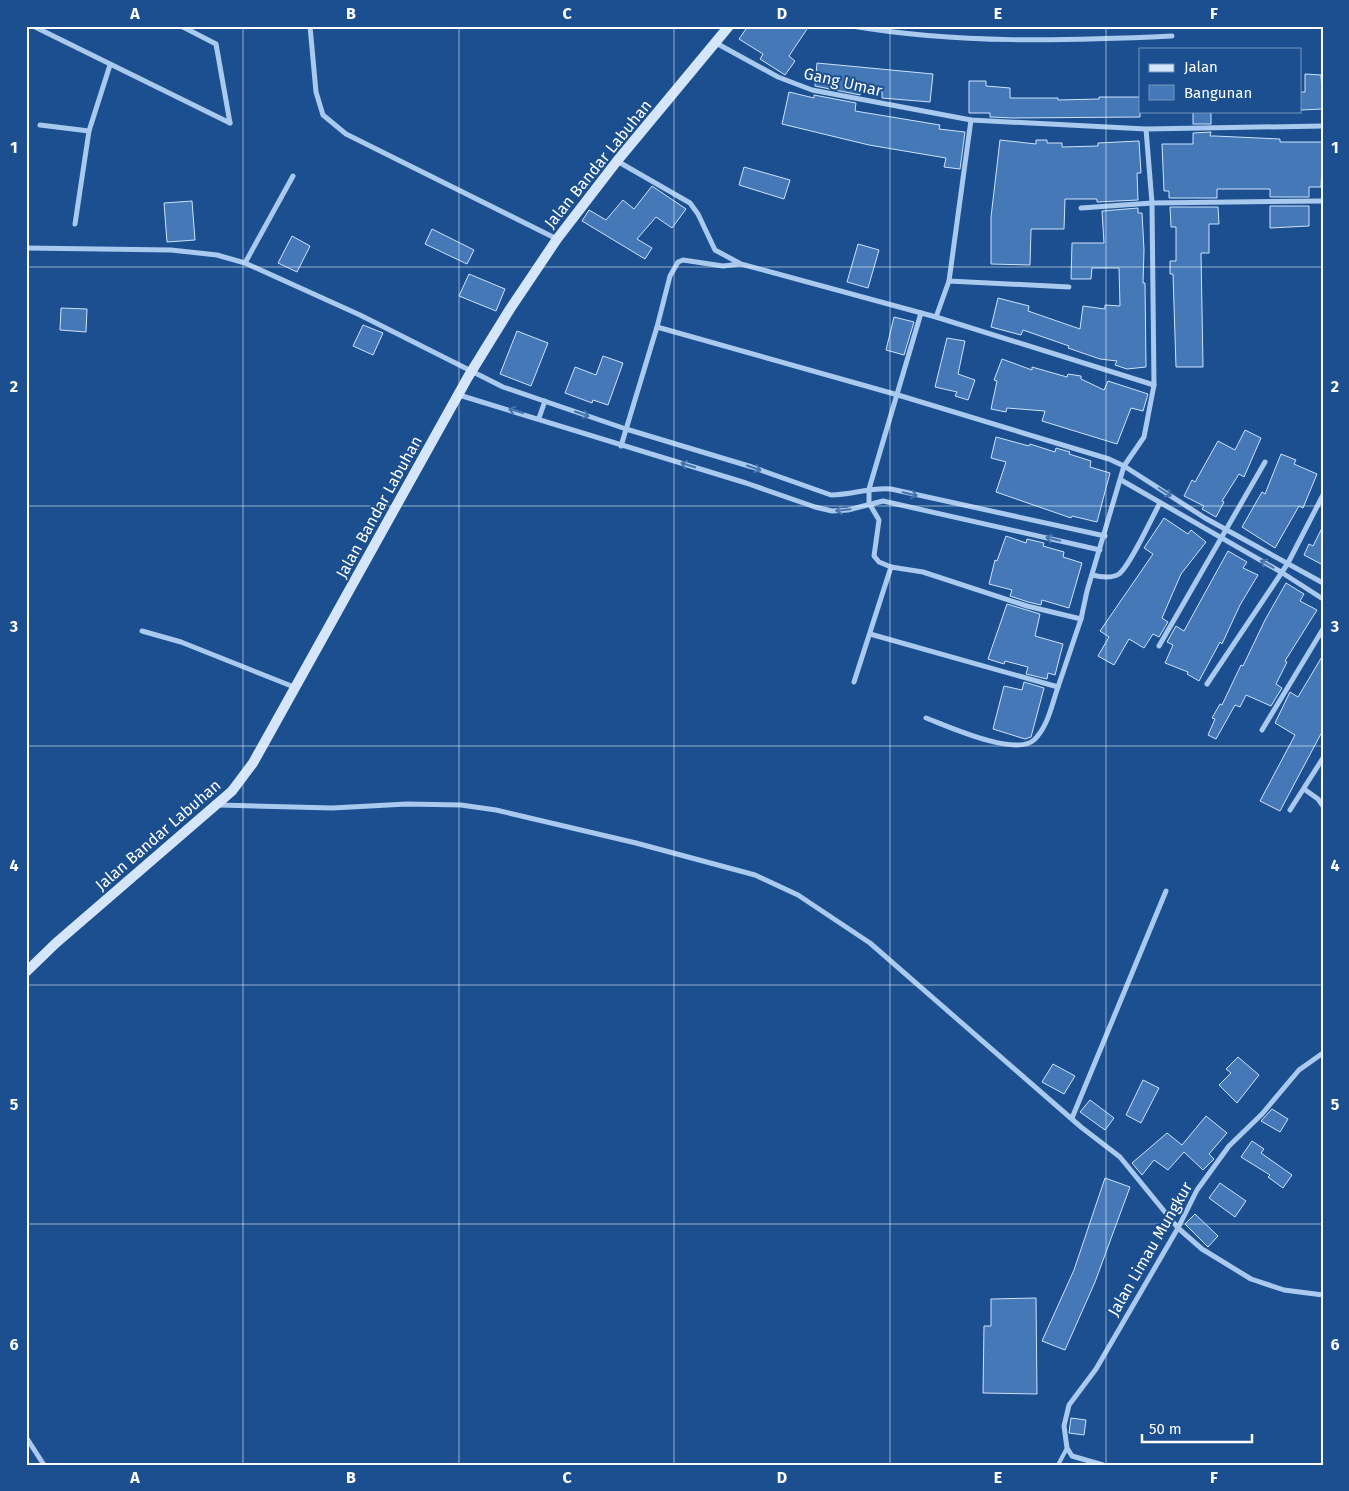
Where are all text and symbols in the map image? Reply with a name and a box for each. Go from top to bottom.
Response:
text: A [129,4,140,23]
text: B [346,4,356,23]
text: C [562,4,572,23]
text: D [777,4,787,23]
text: E [994,4,1002,23]
text: F [1210,4,1218,23]
legend [1139,48,1302,112]
text: Jalan [1184,58,1218,76]
street label: Gang Umar [802,64,885,100]
text: Bangunan [1184,84,1252,102]
street label: Jalan Bandar Labuhan [540,96,656,232]
text: 1 [10,138,18,157]
text: 1 [1331,138,1339,157]
text: 2 [10,377,18,396]
text: 2 [1331,377,1339,396]
one-way arrow [508,406,524,416]
one-way arrow [574,410,590,419]
street label: Jalan Bandar Labuhan [332,433,426,581]
one-way arrow [680,460,696,470]
one-way arrow [746,463,762,473]
one-way arrow [1158,488,1172,498]
one-way arrow [902,490,918,499]
one-way arrow [835,505,851,515]
one-way arrow [1045,534,1061,543]
one-way arrow [1259,559,1274,569]
text: 3 [9,617,18,636]
text: 3 [1330,617,1339,636]
street label: Jalan Bandar Labuhan [92,775,224,895]
text: 4 [9,856,19,875]
text: 4 [1330,856,1340,875]
text: 5 [10,1095,19,1114]
text: 5 [1331,1095,1340,1114]
street label: Jalan Limau Mungkur [1104,1178,1197,1319]
text: 6 [9,1335,19,1354]
text: 6 [1330,1335,1340,1354]
scale bar [1142,1411,1252,1443]
text: 50 m [1149,1420,1182,1438]
text: A [129,1468,140,1487]
text: B [346,1468,356,1487]
text: C [562,1468,572,1487]
text: D [777,1468,787,1487]
text: E [994,1468,1002,1487]
text: F [1210,1468,1218,1487]

